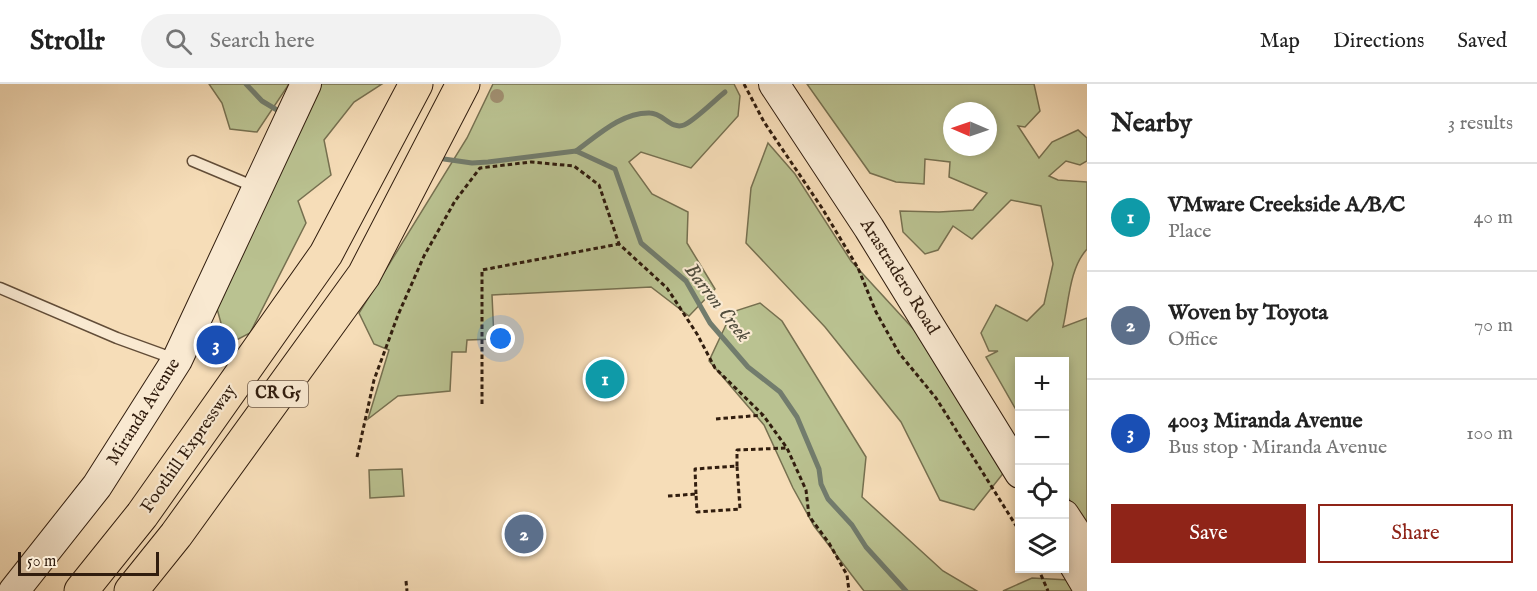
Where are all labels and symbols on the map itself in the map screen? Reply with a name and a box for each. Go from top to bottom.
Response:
north arrow [943,102,997,156]
street label: Arastradero Road [854,214,944,340]
water label: Barron Creek [678,258,756,348]
pin: 3 [196,322,236,368]
your location [486,324,515,353]
street label: Miranda Avenue [102,354,186,470]
pin: 1 [586,356,624,402]
street label: Foothill Expressway [136,380,242,518]
road number: CR G5 [248,381,308,407]
pin: 2 [504,512,544,556]
scale bar [18,549,159,576]

